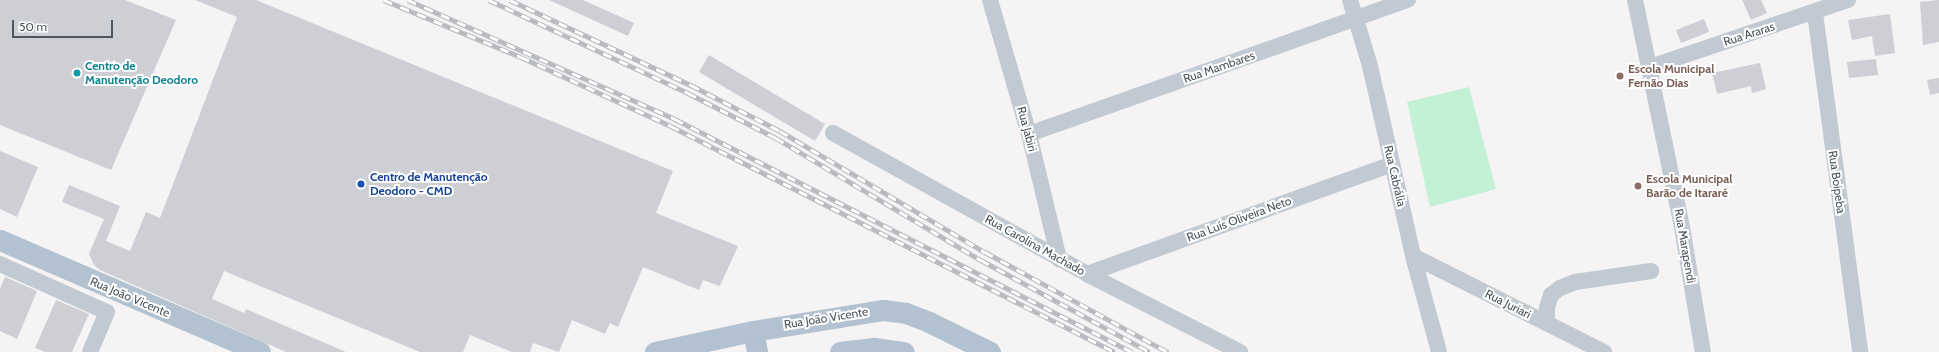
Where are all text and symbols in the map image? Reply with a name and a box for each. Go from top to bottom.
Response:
scale bar [14,12,115,38]
text: 50 m [19,19,47,34]
street label: Rua Araras [1722,19,1776,49]
street label: Rua Mambares [1181,48,1257,86]
place label: Centro de Manutenção Deodoro [85,59,198,87]
place label: Escola Municipal Fernão Dias [1628,62,1714,90]
marker: Centro de Manutenção Deodoro [72,68,82,78]
marker: Escola Municipal Fernão Dias [1615,71,1625,81]
street label: Rua Jabiri [1014,105,1040,153]
street label: Rua Cabrália [1381,144,1409,208]
street label: Rua Boipeba [1825,150,1849,214]
place label: Centro de Manutenção Deodoro - CMD [370,170,487,198]
place label: Escola Municipal Barão de Itararé [1646,172,1732,200]
marker: Centro de Manutenção Deodoro - CMD [355,178,367,190]
marker: Escola Municipal Barão de Itararé [1633,181,1643,191]
street label: Rua Luís Oliveira Neto [1185,193,1293,245]
street label: Rua Marapendi [1671,208,1699,284]
street label: Rua Carolina Machado [982,212,1088,278]
street label: Rua João Vicente [88,274,172,320]
street label: Rua Juriari [1483,286,1533,322]
street label: Rua João Vicente [783,304,869,332]

